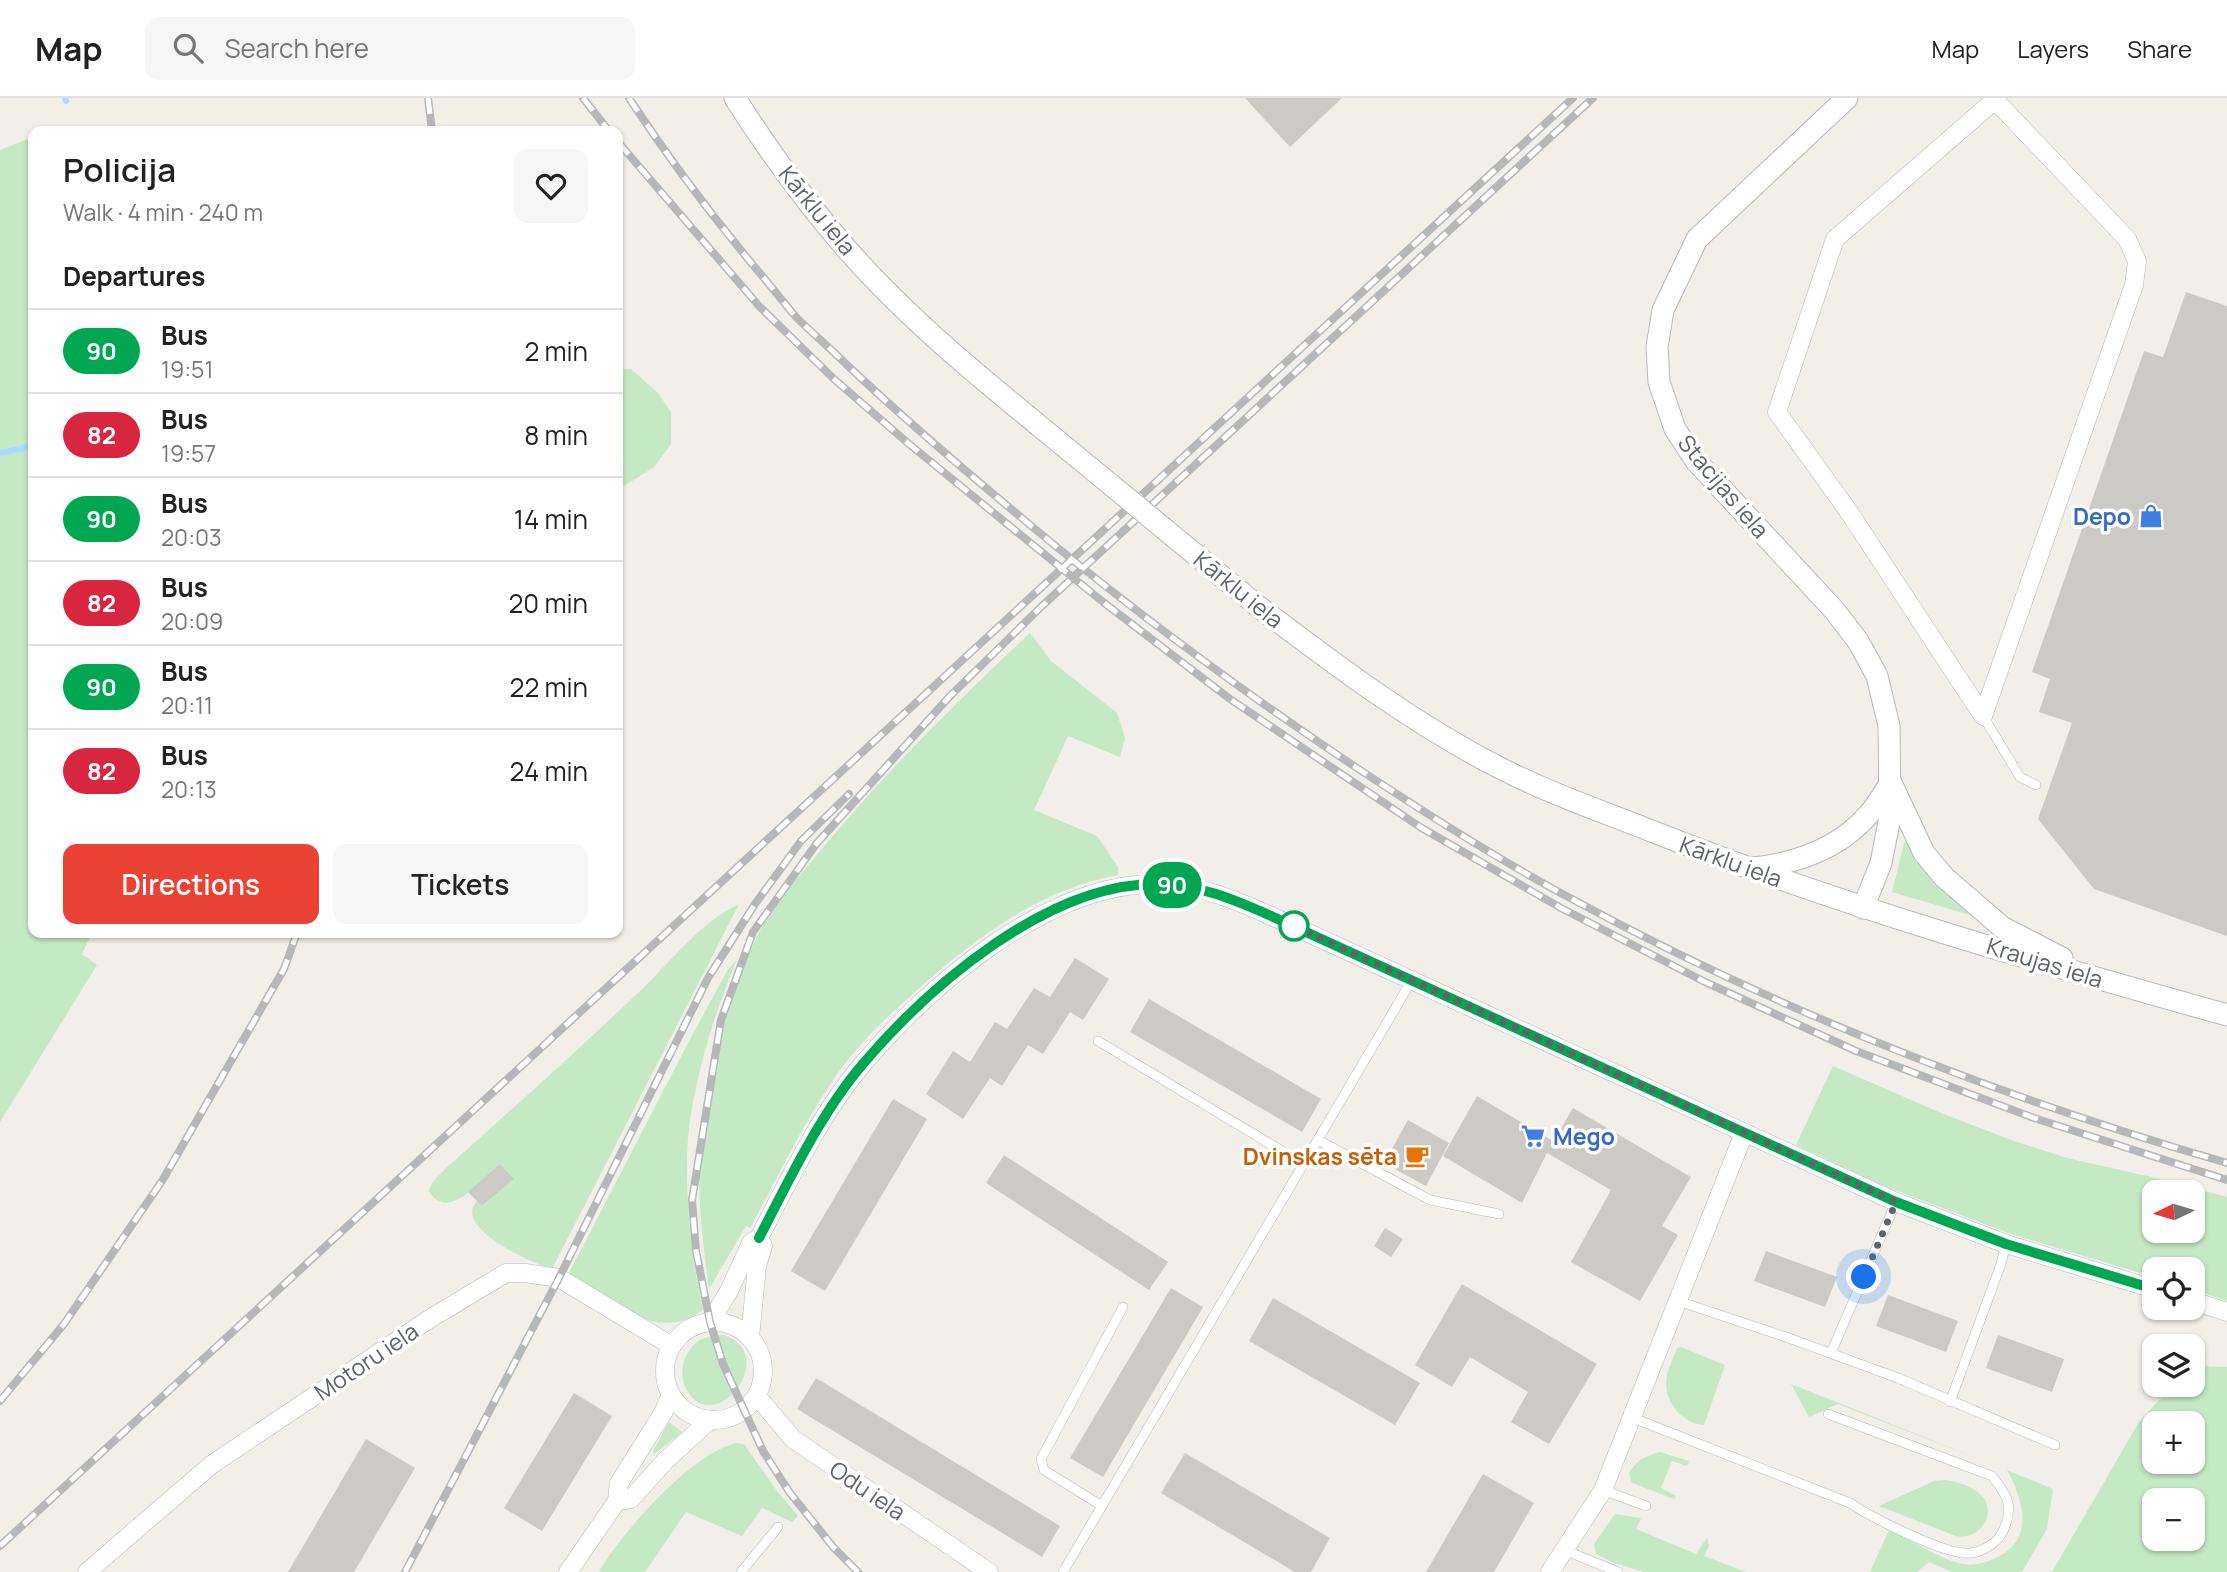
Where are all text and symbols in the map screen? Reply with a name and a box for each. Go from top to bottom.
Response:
search box [145,17,635,80]
text: Map [35,26,103,71]
icon: search [169,29,207,67]
text: Search here [225,30,369,66]
text: Map [1932,32,1979,65]
text: Layers [2017,32,2089,65]
text: Share [2127,32,2192,65]
text: Policija [63,147,176,192]
button: heart [514,149,588,223]
street label: Kārklu iela [772,158,864,262]
text: Walk · 4 min · 240 m [63,196,263,228]
text: Departures [63,258,205,294]
text: Bus [161,317,208,353]
text: 2 min [524,333,588,369]
text: 90 [86,334,117,367]
text: 19:51 [161,353,213,385]
text: Bus [161,401,208,437]
text: 8 min [524,417,588,453]
text: 82 [87,418,116,451]
street label: Stacijas iela [1671,427,1777,545]
text: 19:57 [161,437,216,469]
text: Bus [161,485,208,521]
place label: Depo [2073,500,2131,532]
text: 14 min [514,501,588,537]
text: 90 [86,502,117,535]
shop icon: Depo [2137,502,2165,530]
text: 20:03 [161,521,222,553]
street label: Kārklu iela [1187,543,1291,635]
text: Bus [161,569,208,605]
text: 20 min [509,585,588,621]
text: 82 [87,586,116,619]
text: 20:09 [161,605,223,637]
text: Bus [161,653,208,689]
text: 22 min [510,669,588,705]
text: 90 [86,670,117,703]
text: 20:11 [161,689,213,721]
text: Bus [161,737,208,773]
text: 24 min [510,753,588,789]
text: 82 [87,754,116,787]
text: 20:13 [161,773,217,805]
street label: Kārklu iela [1675,828,1787,894]
button: Directions [63,844,319,924]
button: Tickets [333,844,588,924]
line badge: 90 [1140,862,1204,908]
text: 90 [1157,868,1187,901]
unlabelled marker [1279,911,1309,941]
street label: Kraujas iela [1983,929,2107,995]
place label: Mego [1553,1120,1615,1152]
supermarket icon: Mego [1519,1122,1547,1150]
place label: Dvinskas sēta [1243,1140,1397,1172]
cafe icon: Dvinskas sēta [1403,1142,1431,1170]
north arrow [2142,1180,2205,1242]
map controls [2142,1180,2205,1551]
button: locate [2142,1257,2205,1320]
your location [1846,1259,1881,1294]
street label: Motoru iela [308,1315,424,1407]
button: layers [2142,1334,2205,1397]
button: + [2142,1411,2205,1474]
street label: Odu iela [824,1453,912,1527]
button: − [2142,1488,2205,1551]

